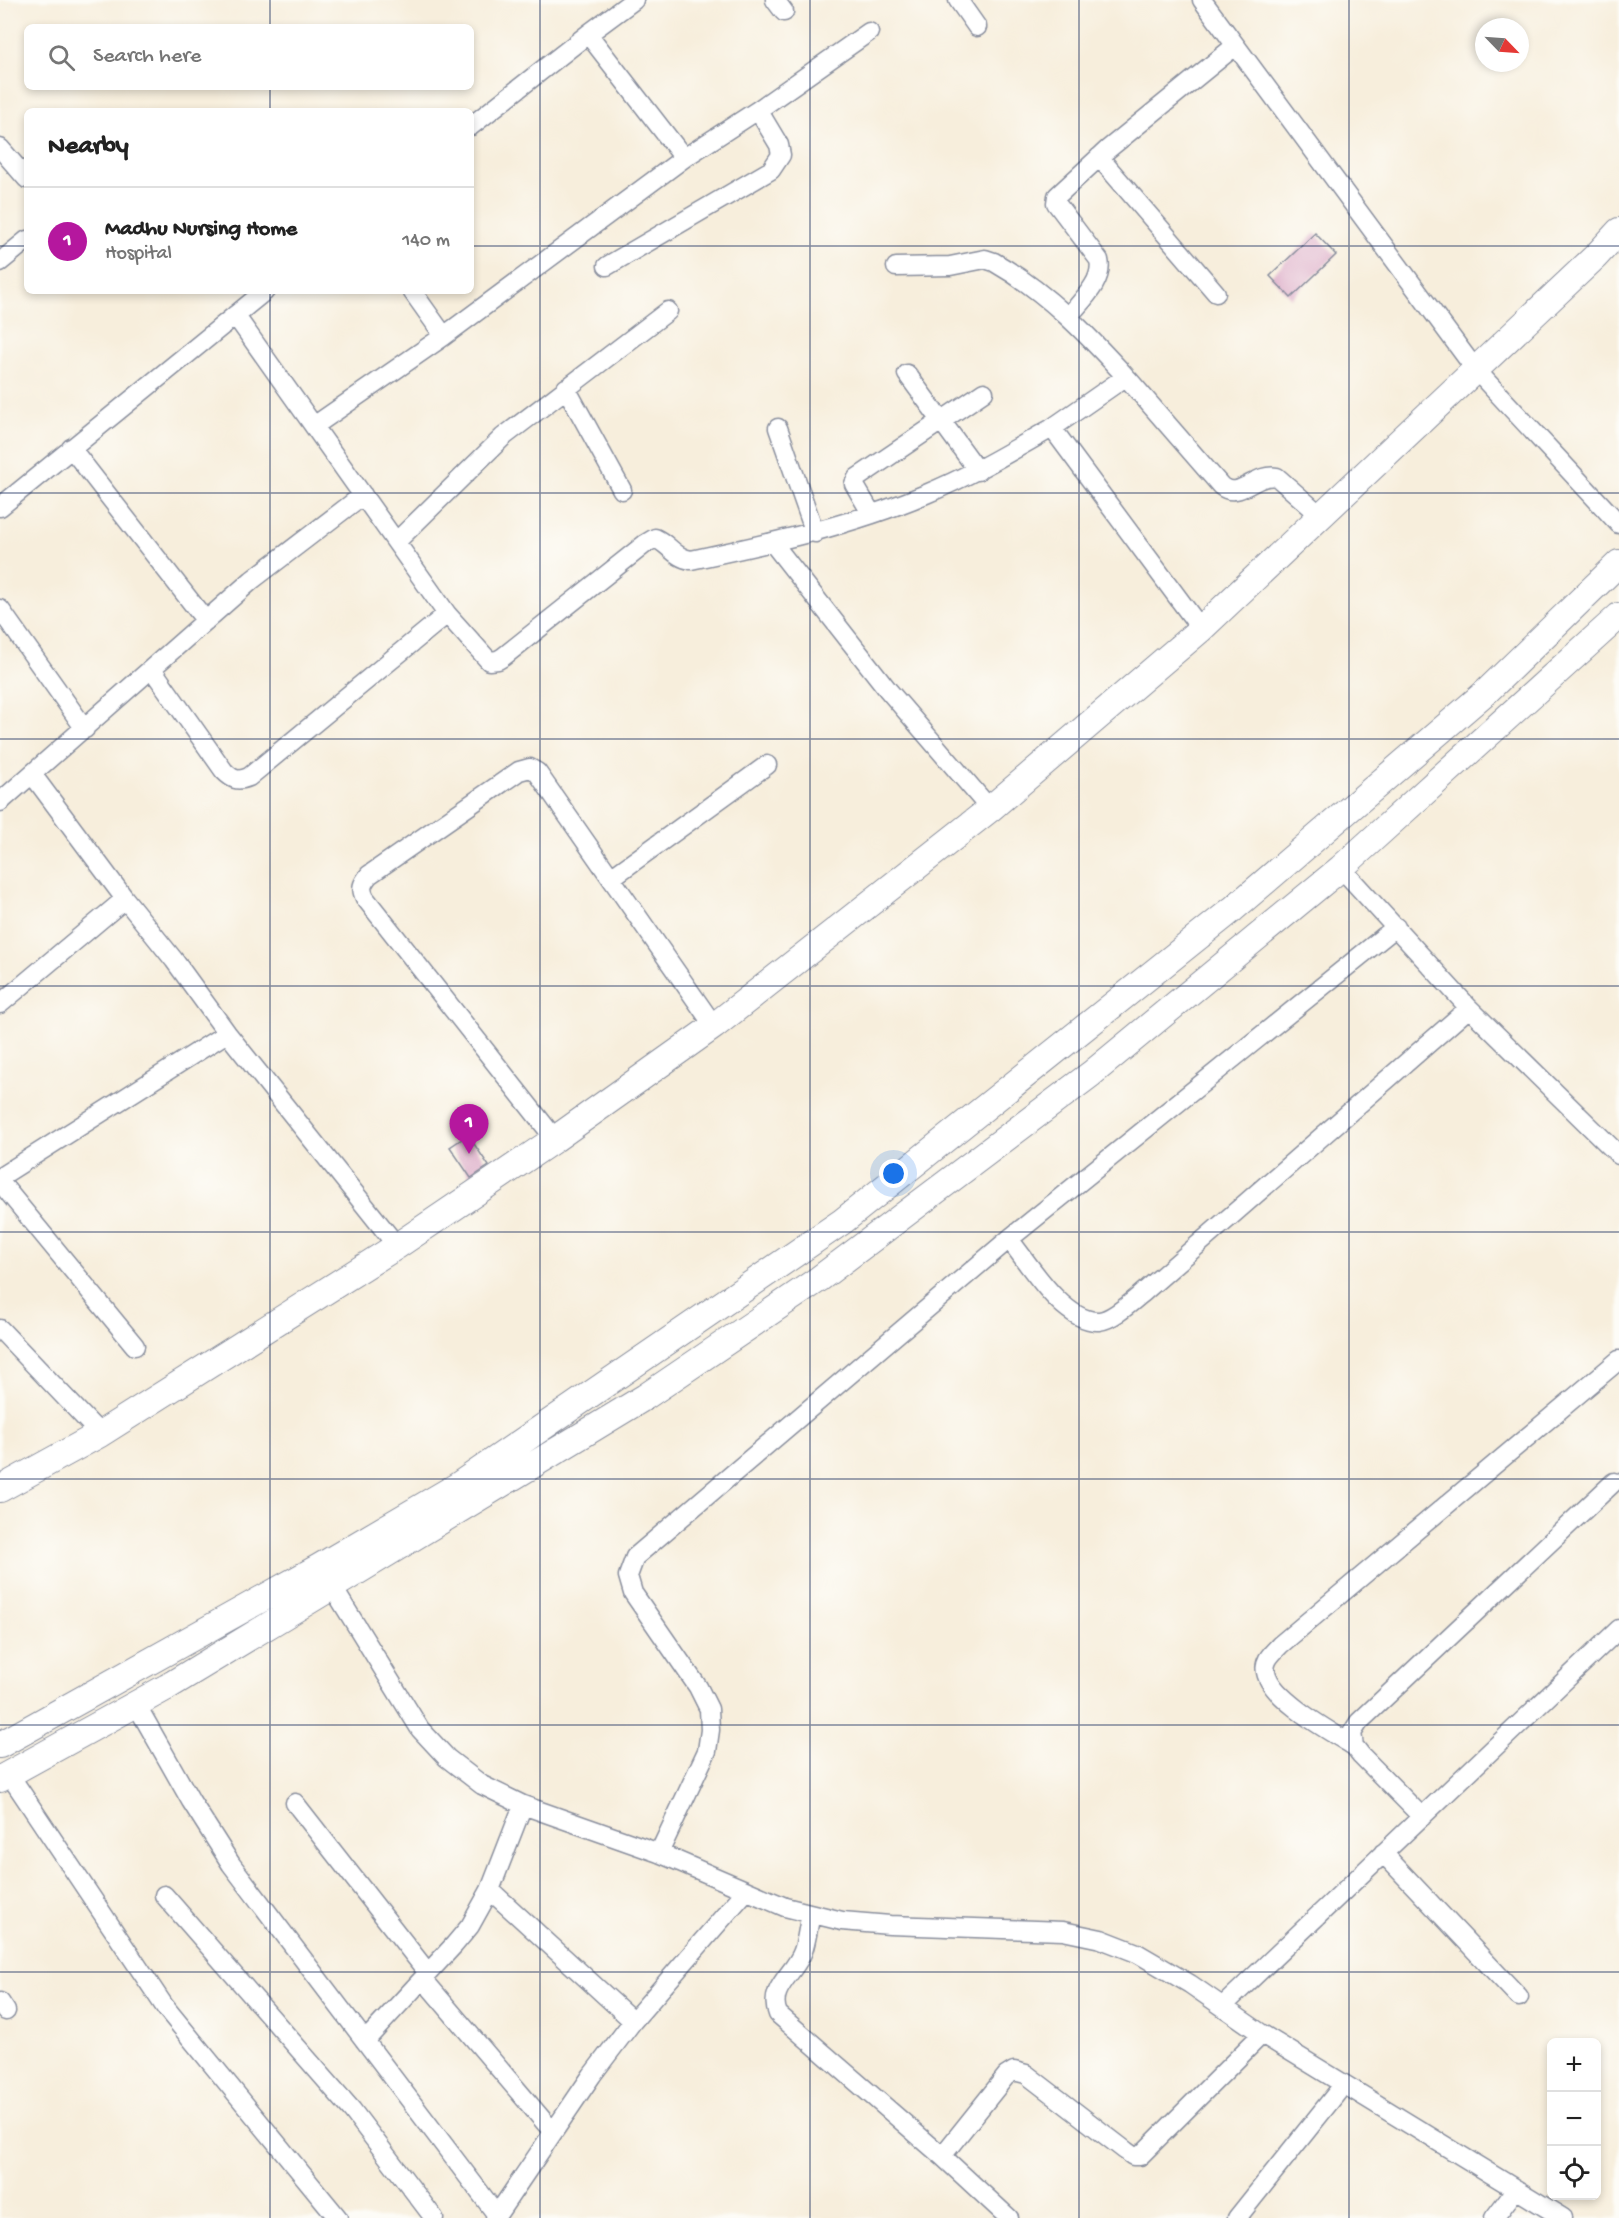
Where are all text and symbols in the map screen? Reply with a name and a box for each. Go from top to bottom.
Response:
north arrow [1475,18,1529,72]
search box [24,24,474,90]
icon: search [45,41,78,74]
text: Search here [93,44,201,70]
text: Nearby [48,132,129,163]
text: Madhu Nursing Home [105,217,297,243]
text: 1 [63,230,72,253]
text: 140 m [402,230,450,253]
text: Hospital [105,243,172,266]
pin: 1 [450,1104,488,1154]
your location [879,1159,908,1188]
map controls [1547,2038,1601,2200]
button: + [1547,2038,1601,2092]
button: − [1547,2092,1601,2146]
button: locate [1547,2146,1601,2200]

